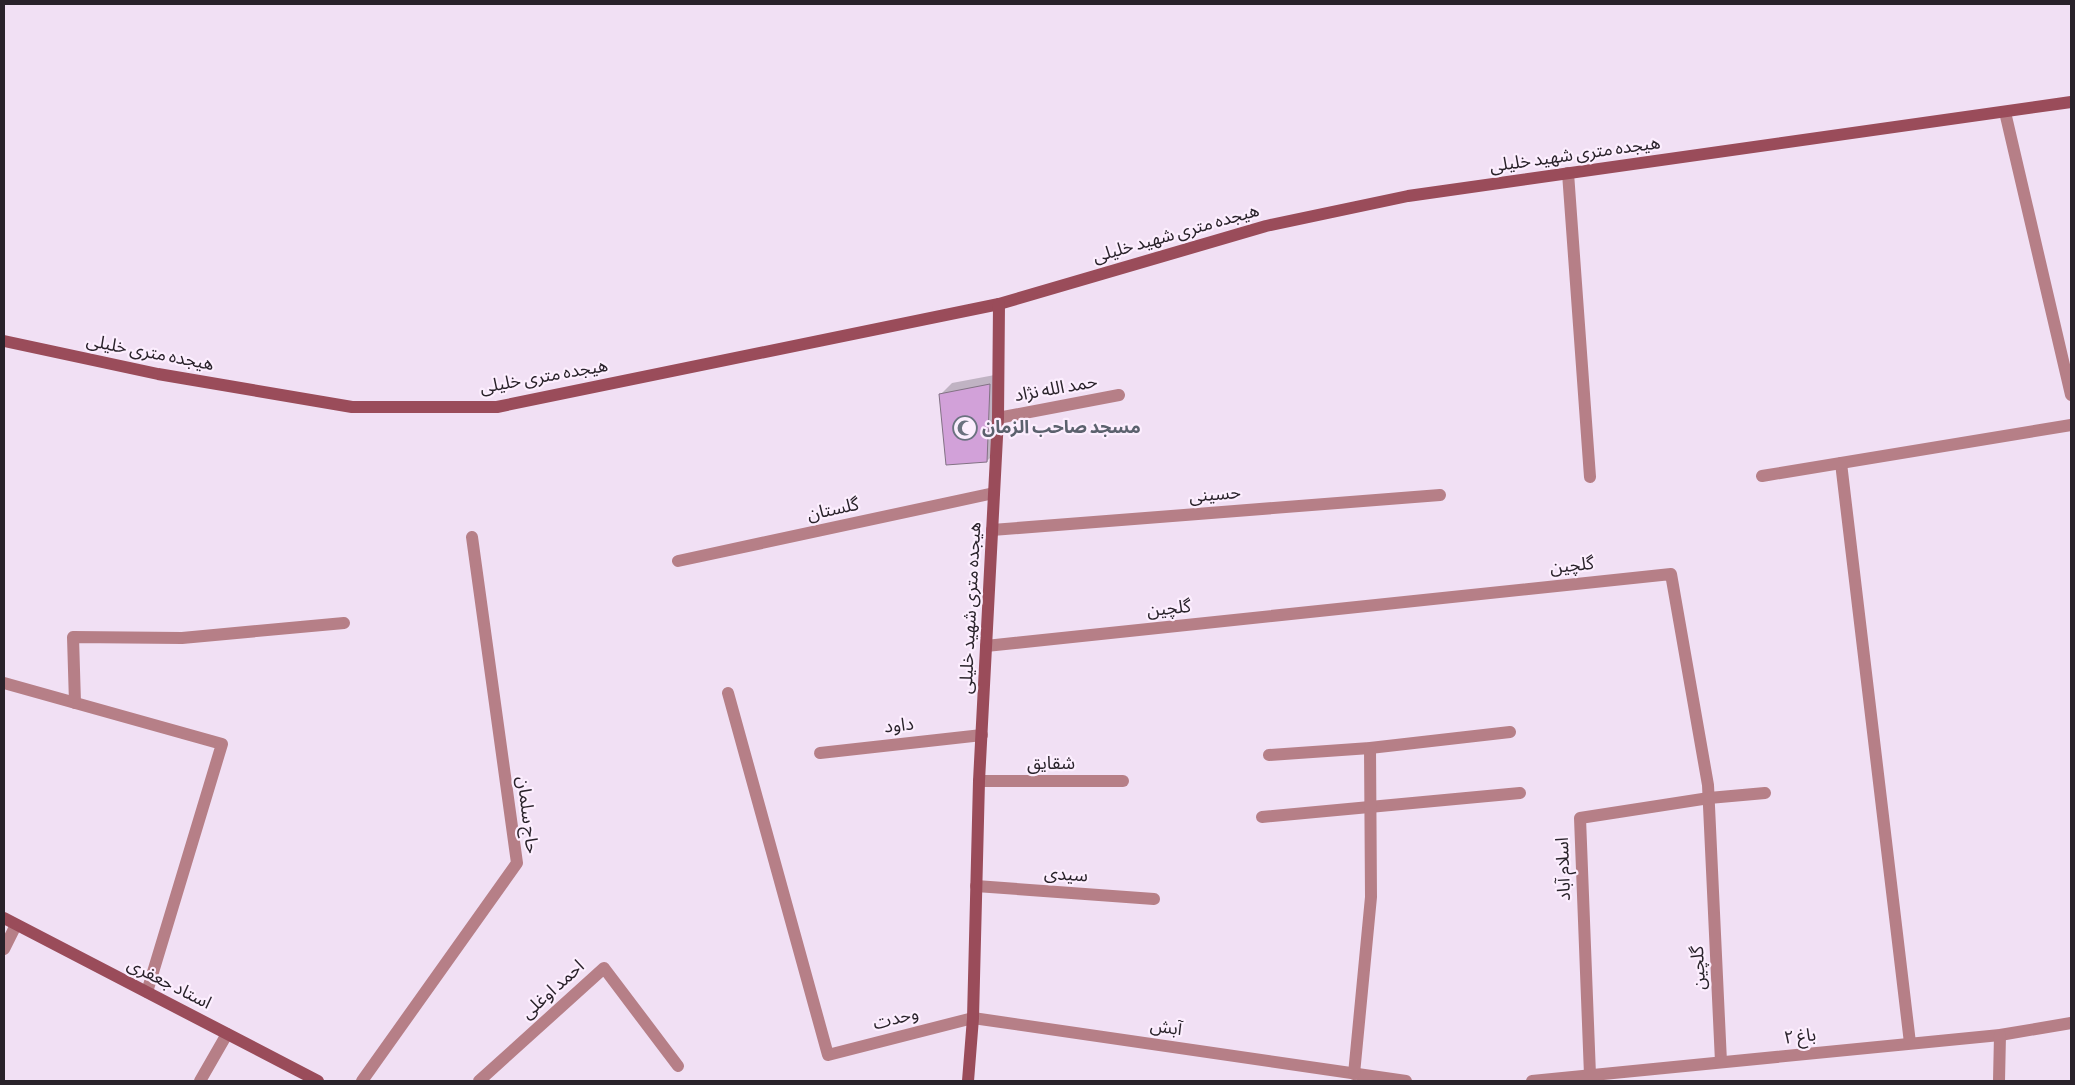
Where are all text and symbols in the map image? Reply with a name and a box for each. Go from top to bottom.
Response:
street label: هیجده متری شهید خلیلی [1489,134,1662,177]
street label: هیجده متری شهید خلیلی [1091,202,1261,267]
street label: هیجده متری خلیلی [84,332,215,375]
street label: هیجده متری خلیلی [479,357,610,398]
street label: حمد الله نژاد [1013,373,1099,406]
mosque icon: مسجد صاحب الزمان [952,415,978,441]
place label: مسجد صاحب الزمان [982,419,1141,438]
street label: حسینی [1188,484,1242,507]
street label: گلستان [805,495,861,525]
street label: هیجده متری شهید خلیلی [958,522,985,694]
street label: گلچین [1549,554,1596,578]
street label: گلچین [1146,597,1193,621]
street label: داود [883,716,915,736]
street label: شقایق [1027,755,1075,774]
street label: حاج سلمان [510,775,541,855]
street label: اسلام آباد [1553,837,1578,901]
street label: سیدی [1043,864,1089,887]
street label: گلچین [1688,945,1710,991]
street label: استاد جعفری [124,955,214,1014]
street label: احمد اوغلی [518,957,589,1023]
street label: وحدت [871,1005,921,1033]
street label: آبش [1149,1016,1184,1040]
street label: باغ ۲ [1783,1026,1818,1052]

